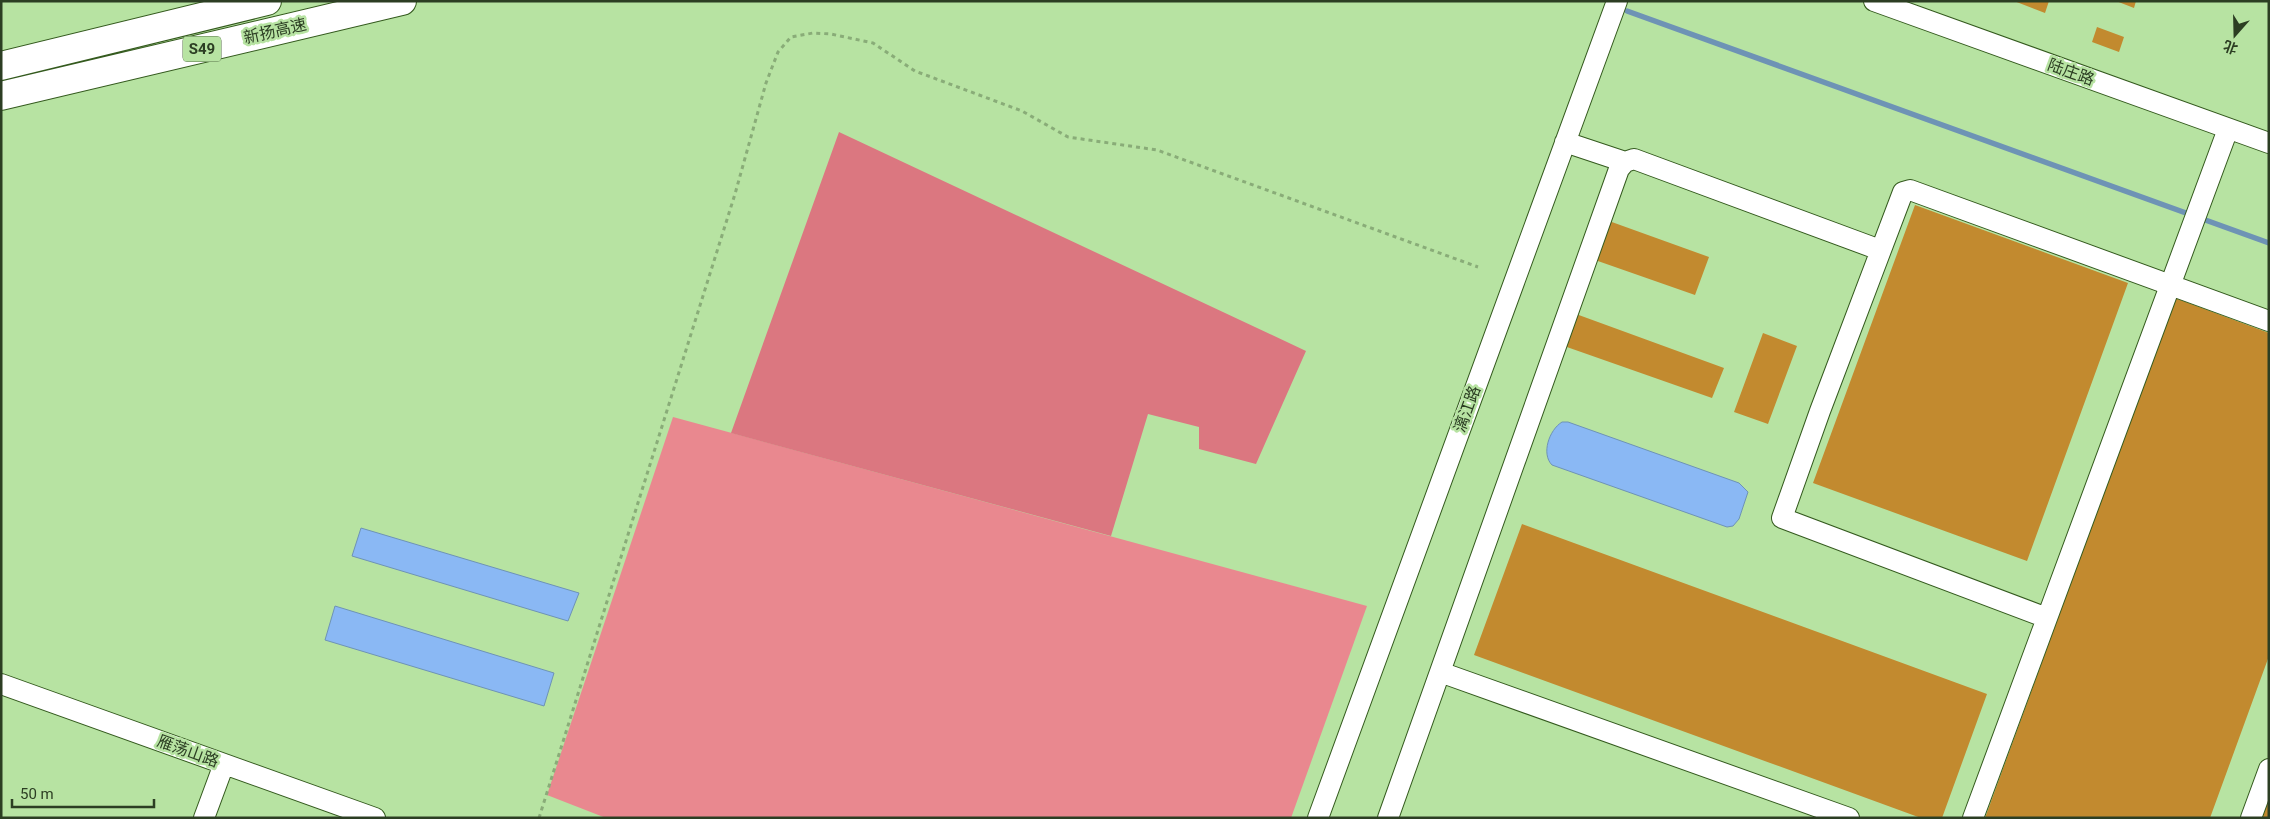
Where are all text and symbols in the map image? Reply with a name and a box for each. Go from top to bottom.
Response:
north arrow [2210,10,2260,60]
street label: 新扬高速 [242,15,308,47]
road number: S49 [183,36,221,62]
text: 北 [2221,37,2240,57]
street label: 陆庄路 [2045,55,2097,89]
street label: 漓江路 [1450,383,1484,435]
street label: 雁荡山路 [155,731,221,771]
scale bar [12,776,155,808]
text: 50 m [20,785,54,803]

